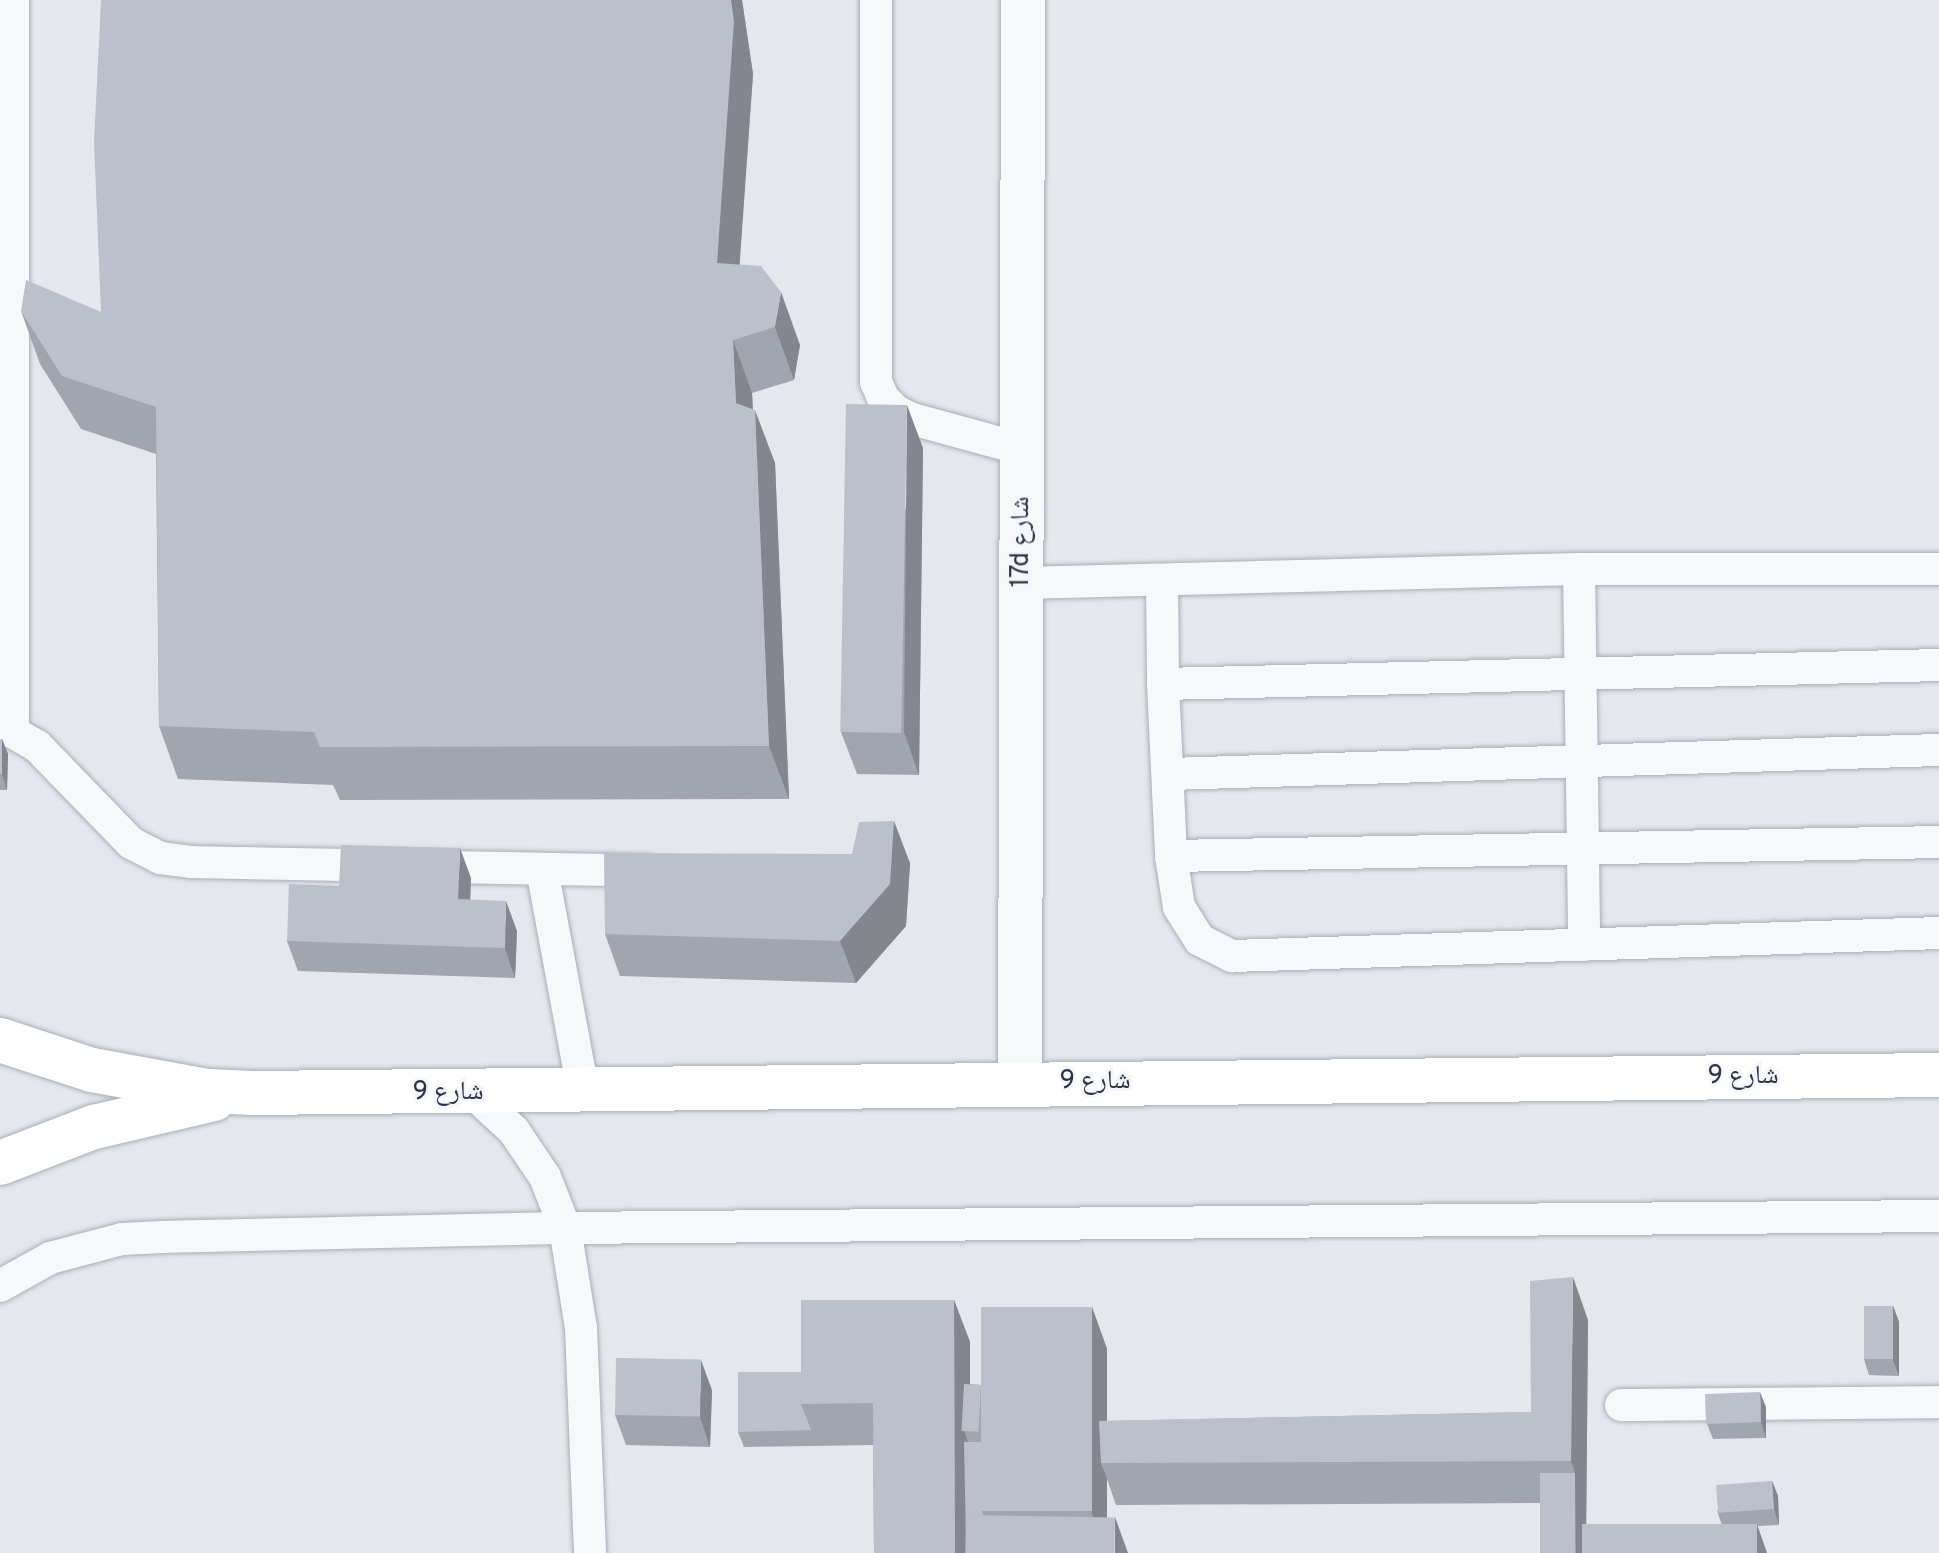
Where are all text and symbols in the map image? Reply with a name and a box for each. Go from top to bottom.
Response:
street label: 17d شارع [1006,497,1038,587]
street label: شارع 9 [1707,1061,1779,1093]
street label: شارع 9 [1059,1066,1131,1098]
street label: شارع 9 [412,1077,484,1109]

